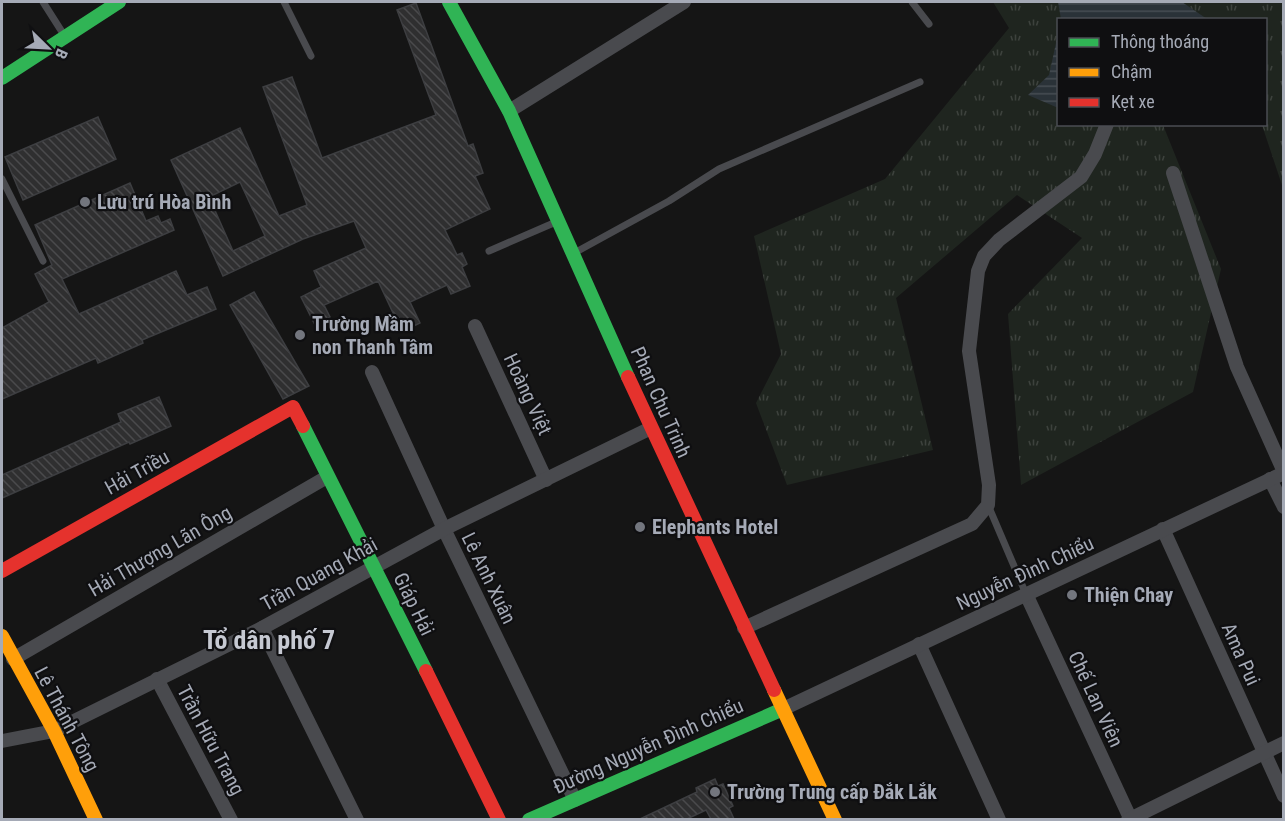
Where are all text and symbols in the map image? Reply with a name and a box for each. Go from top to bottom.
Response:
north arrow [18,18,78,78]
legend [1057,18,1267,126]
text: Thông thoáng [1111,31,1209,52]
text: B [51,46,72,62]
text: Chậm [1111,61,1152,82]
text: Kẹt xe [1111,91,1155,112]
place label: Lưu trú Hòa Bình [97,190,231,214]
marker: Lưu trú Hòa Bình [78,195,92,209]
place label: Trường Mầm non Thanh Tâm [312,312,433,359]
marker: Trường Mầm non Thanh Tâm [293,328,307,342]
street label: Phan Chu Trinh [626,343,696,461]
street label: Hoàng Việt [499,349,557,439]
street label: Hải Triều [100,444,174,500]
street label: Hải Thượng Lãn Ông [84,500,236,602]
place label: Elephants Hotel [652,515,778,539]
marker: Elephants Hotel [633,520,647,534]
street label: Lê Anh Xuân [457,528,521,628]
street label: Nguyễn Đình Chiểu [953,531,1097,615]
street label: Trần Quang Khải [257,532,381,616]
street label: Giáp Hải [389,569,439,639]
place label: Thiện Chay [1084,583,1173,607]
marker: Thiện Chay [1065,588,1079,602]
street label: Ama Pui [1217,619,1265,689]
district label: Tổ dân phố 7 [203,625,335,655]
street label: Chế Lan Viên [1063,647,1129,751]
street label: Lê Thánh Tông [29,662,105,776]
street label: Trần Hữu Trang [172,681,250,799]
street label: Đường Nguyễn Đình Chiểu [549,693,747,799]
place label: Trường Trung cấp Đắk Lắk [727,780,937,804]
marker: Trường Trung cấp Đắk Lắk [708,785,722,799]

